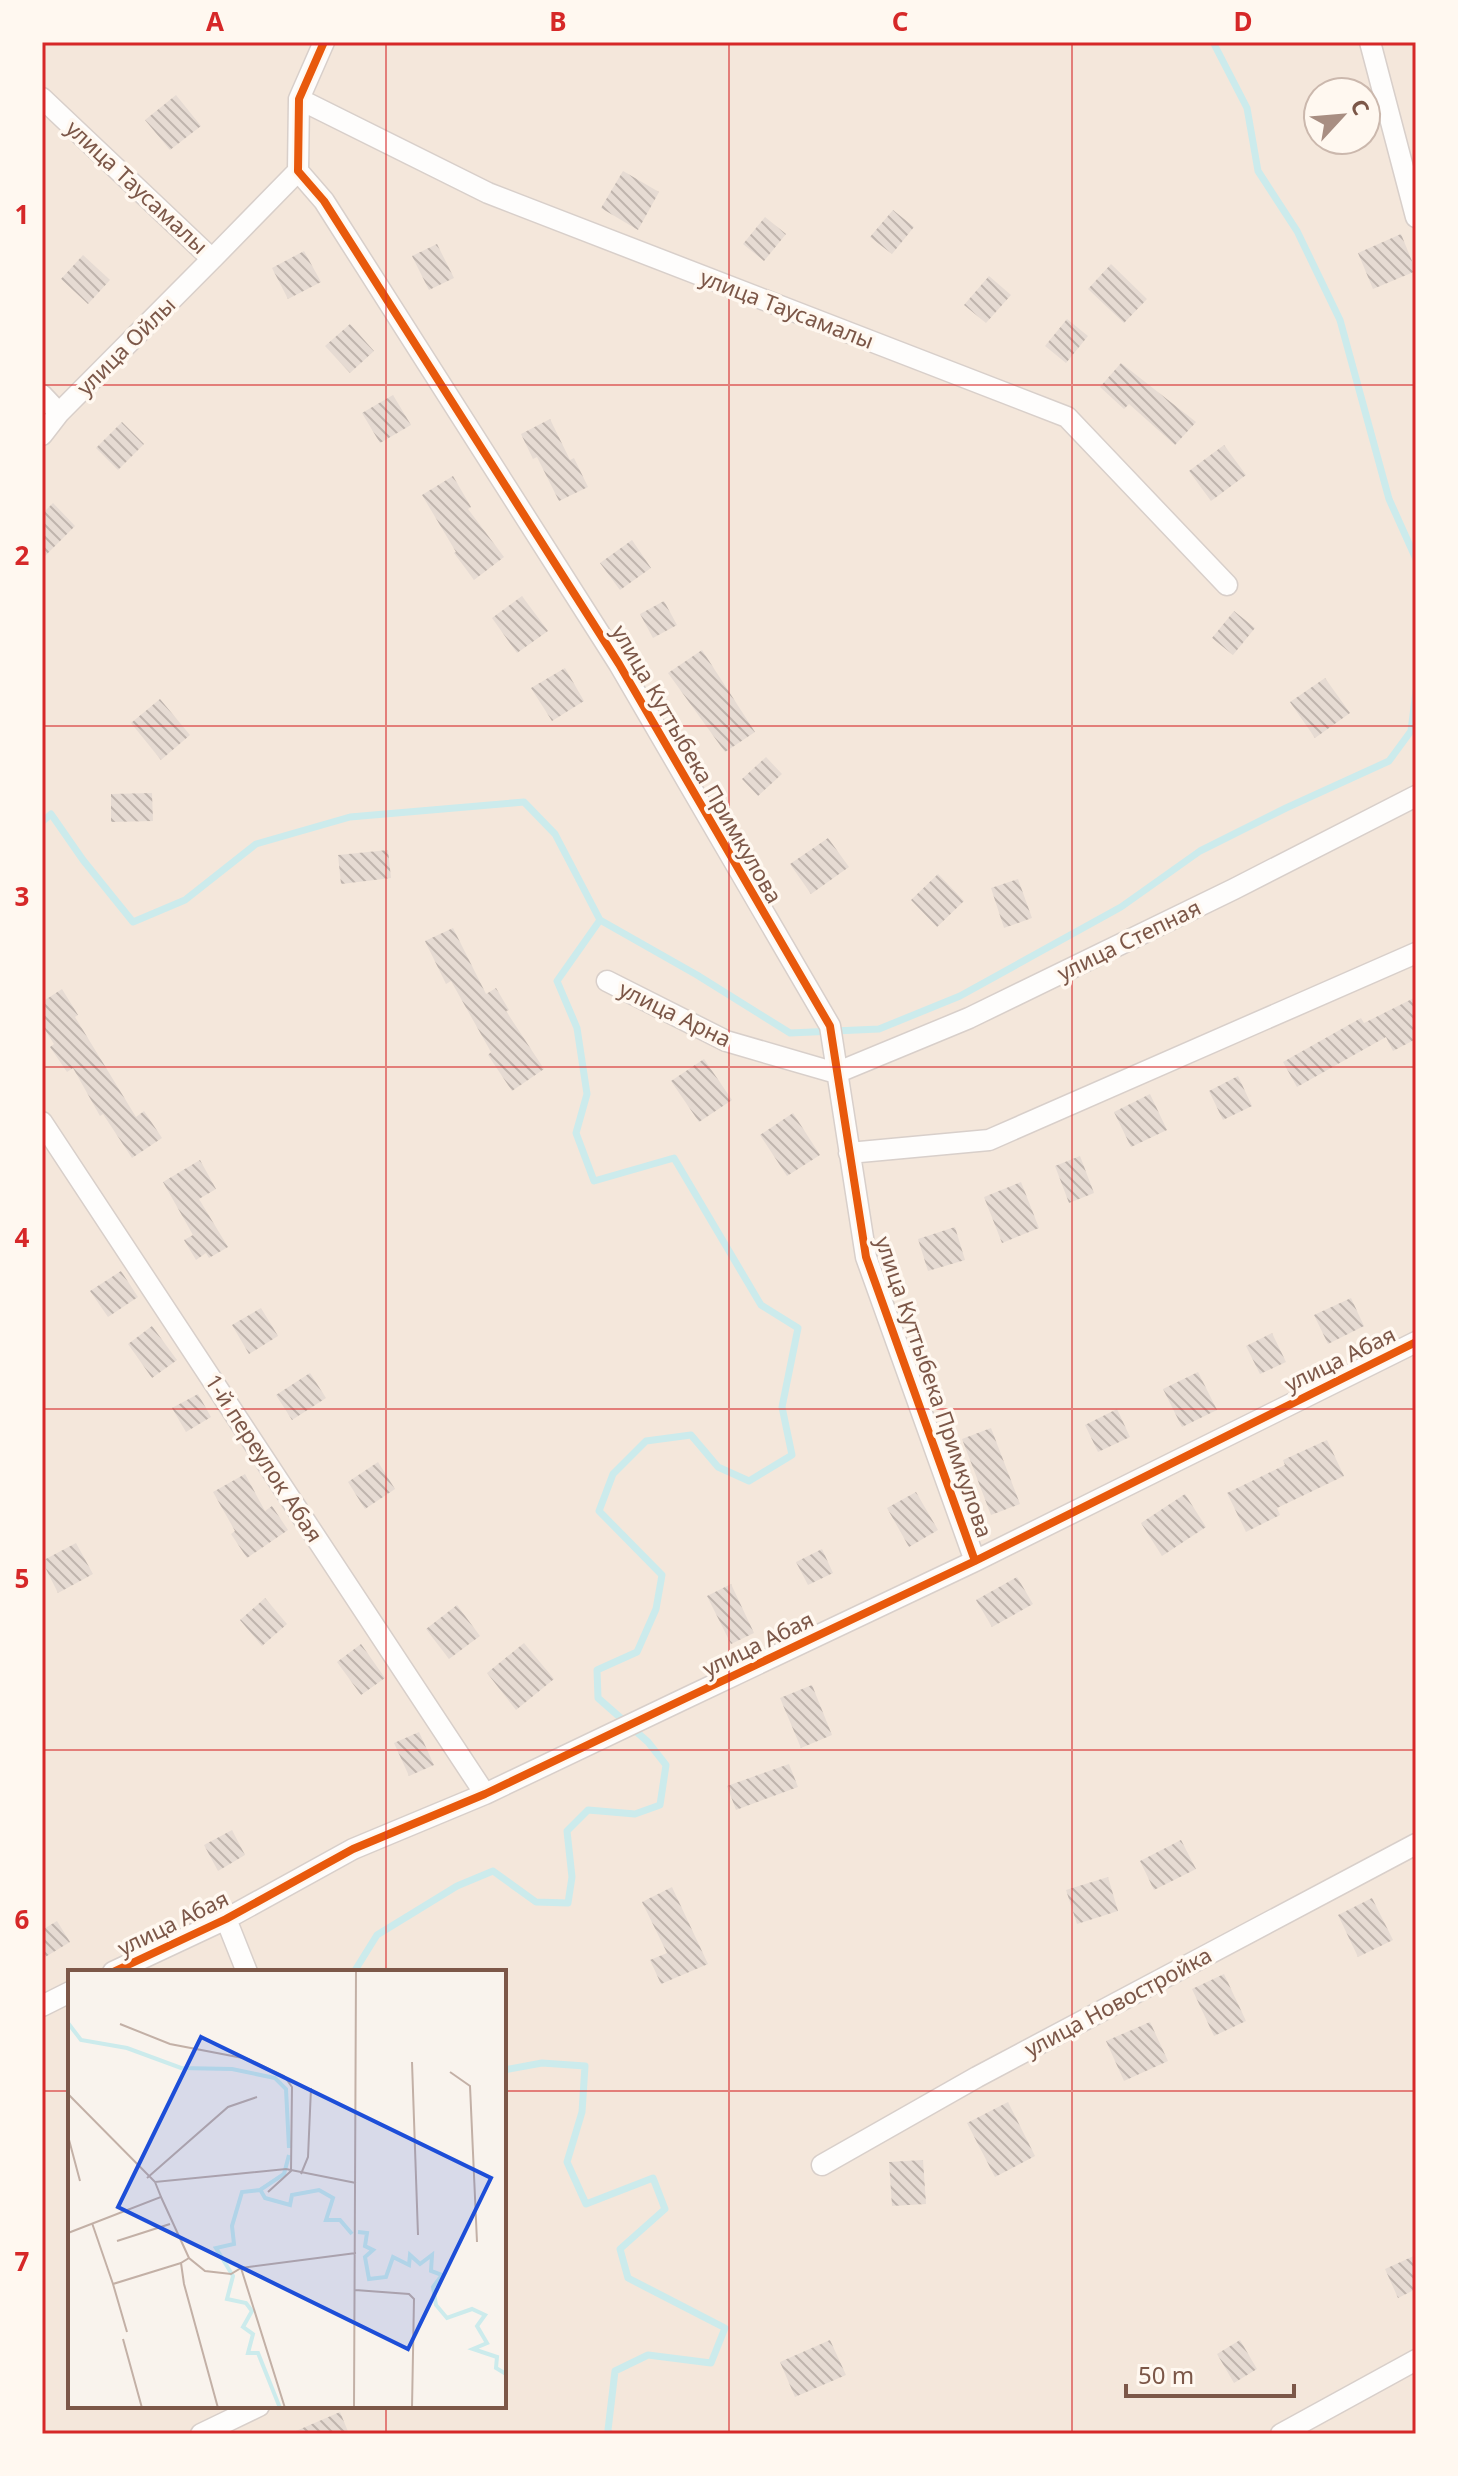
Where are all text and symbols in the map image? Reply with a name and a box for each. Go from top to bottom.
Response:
text: A [206,3,224,39]
text: B [549,3,567,39]
text: C [892,3,908,39]
text: D [1233,3,1253,39]
north arrow [1302,76,1382,156]
text: С [1344,94,1377,120]
street label: улица Таусамалы [60,113,215,260]
text: 1 [15,196,29,232]
street label: улица Таусамалы [696,261,879,355]
street label: улица Ойлы [69,289,181,401]
text: 2 [15,537,30,573]
street label: улица Куттыбека Примкулова [606,619,790,908]
text: 3 [15,878,29,914]
street label: улица Степная [1052,891,1205,987]
street label: улица Арна [614,973,737,1053]
text: 4 [15,1219,30,1255]
street label: улица Куттыбека Примкулова [869,1232,1001,1541]
street label: улица Абая [1279,1318,1400,1398]
street label: 1-й переулок Абая [199,1368,330,1547]
text: 5 [15,1560,29,1596]
street label: улица Абая [697,1603,818,1683]
street label: улица Абая [112,1882,233,1962]
text: 6 [15,1901,30,1937]
street label: улица Новостройка [1019,1939,1216,2063]
inset map [68,1970,506,2408]
text: 7 [15,2243,30,2279]
scale bar [1126,2348,1294,2398]
text: 50 m [1138,2358,1194,2391]

